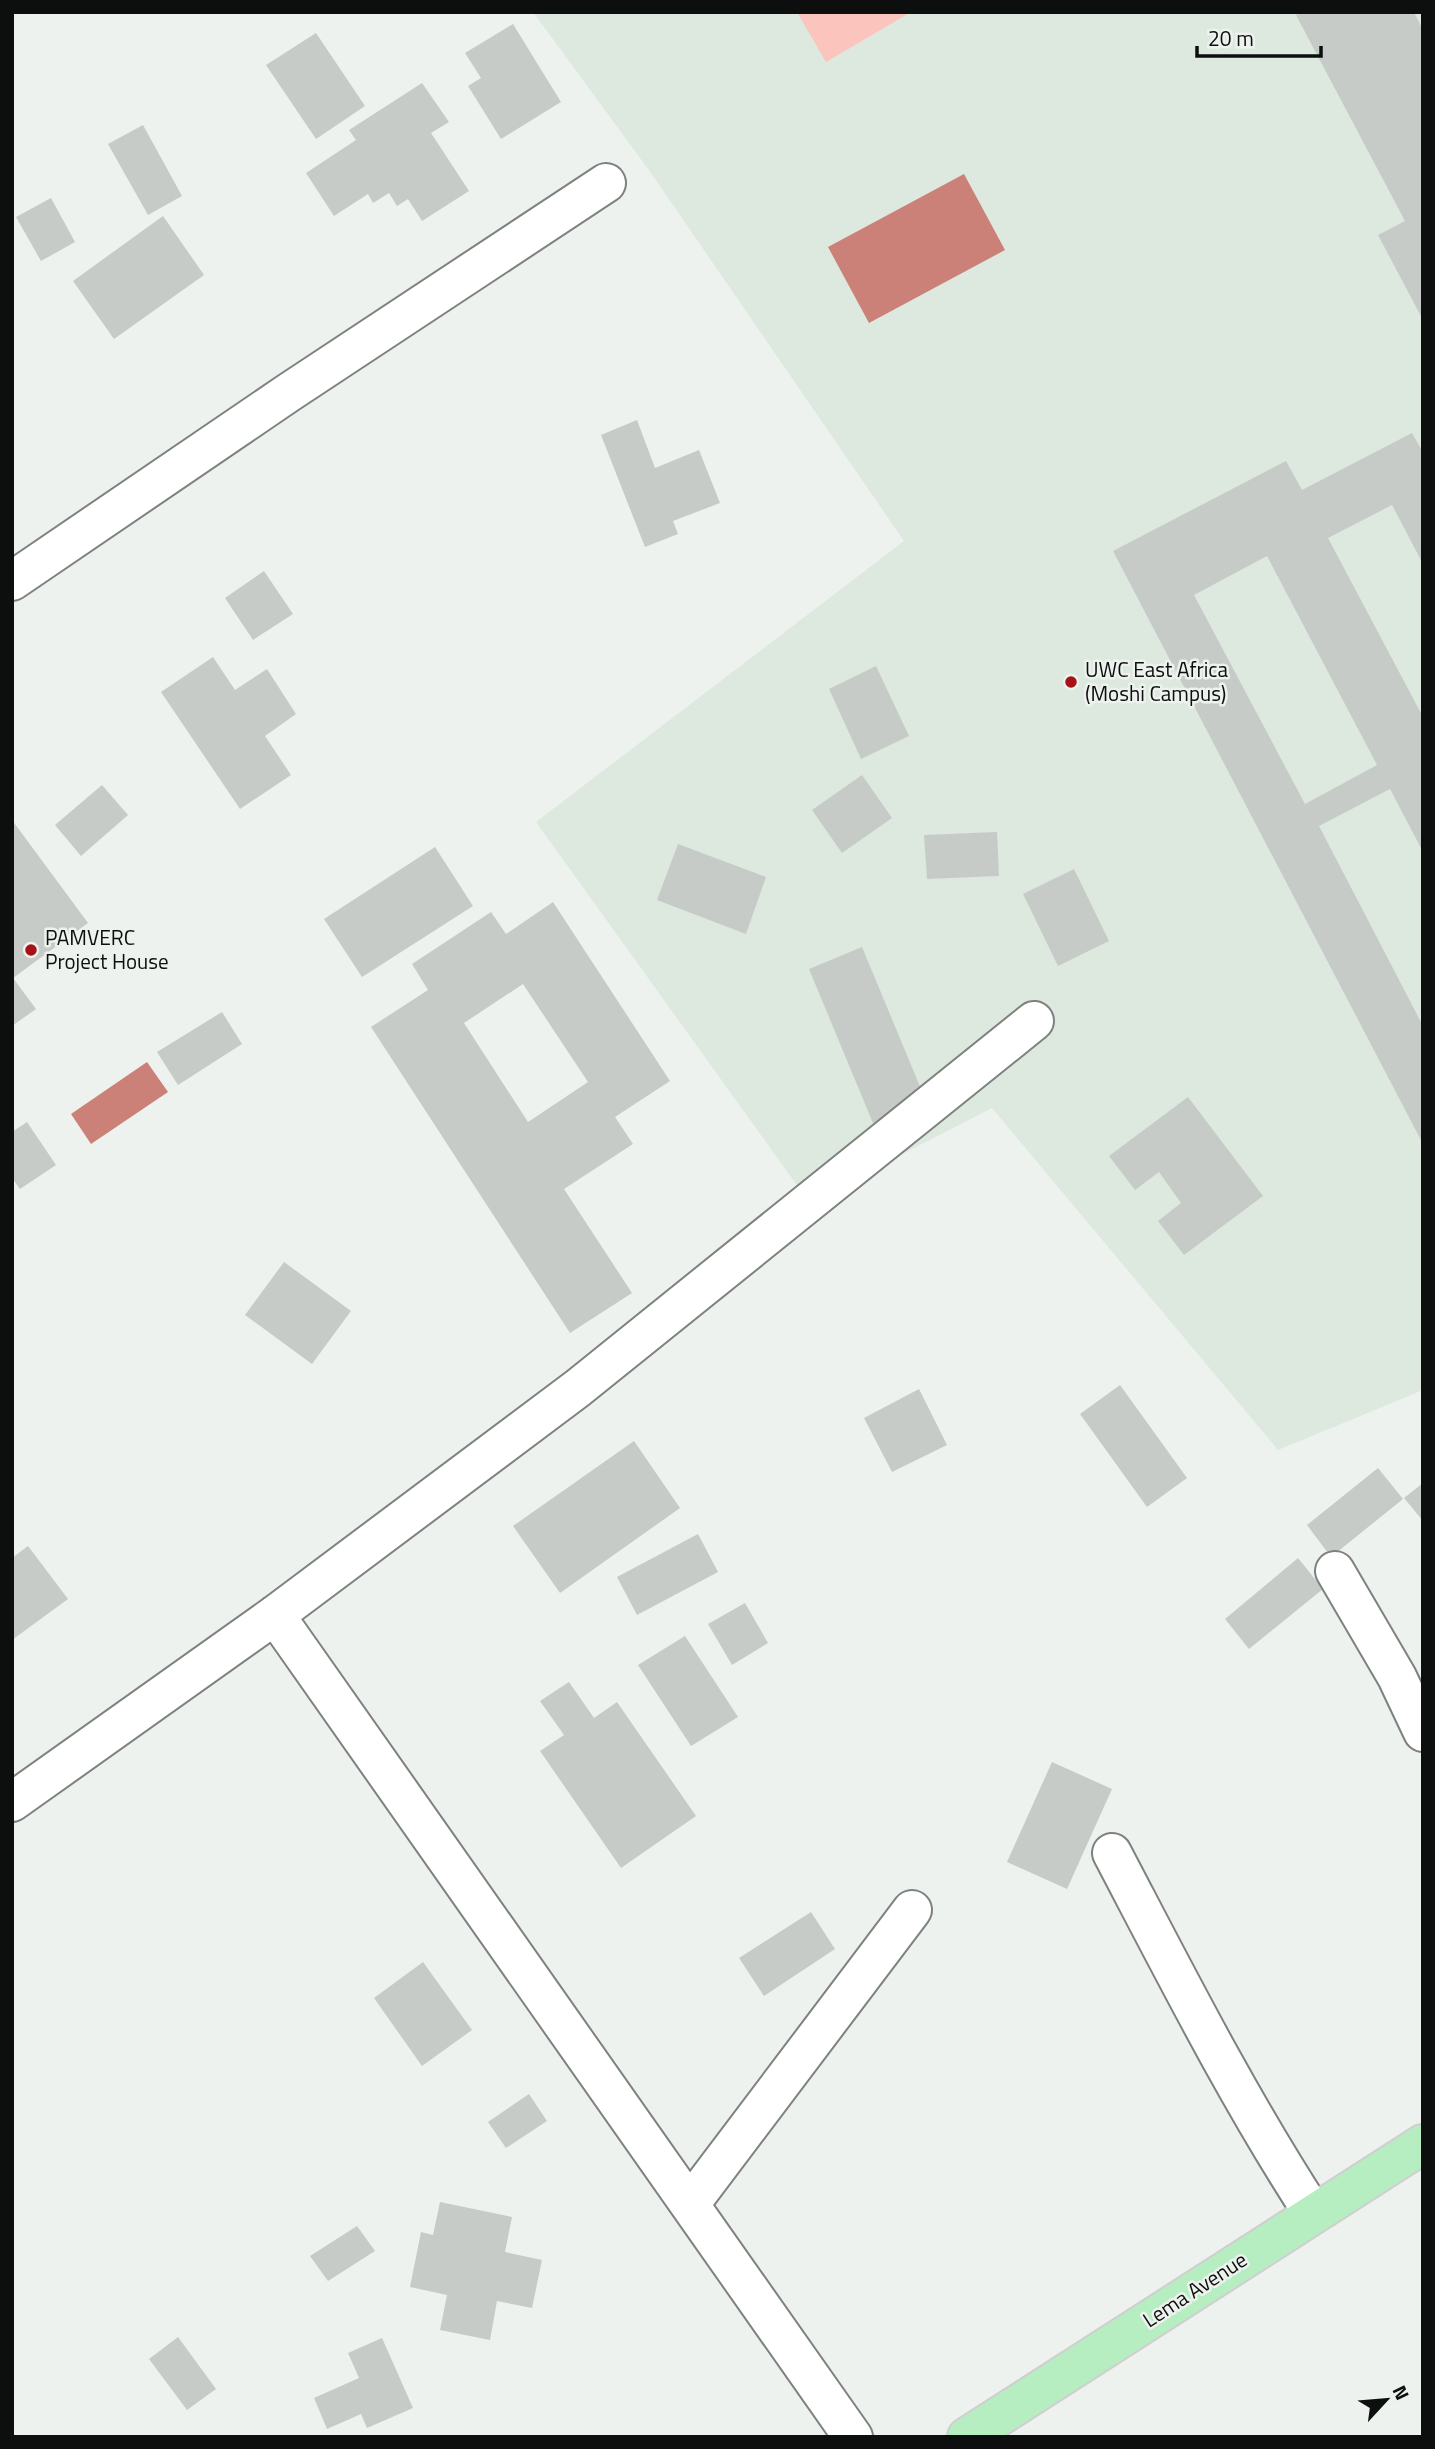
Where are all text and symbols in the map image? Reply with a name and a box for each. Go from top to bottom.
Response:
scale bar [1197,14,1321,58]
text: 20 m [1208,22,1254,54]
place label: UWC East Africa (Moshi Campus) [1085,653,1228,709]
marker: UWC East Africa (Moshi Campus) [1063,674,1079,690]
place label: PAMVERC Project House [45,921,169,977]
marker: PAMVERC Project House [23,942,39,958]
street label: Lema Avenue [1136,2243,1253,2335]
north arrow [1351,2365,1421,2435]
text: N [1386,2380,1418,2405]

